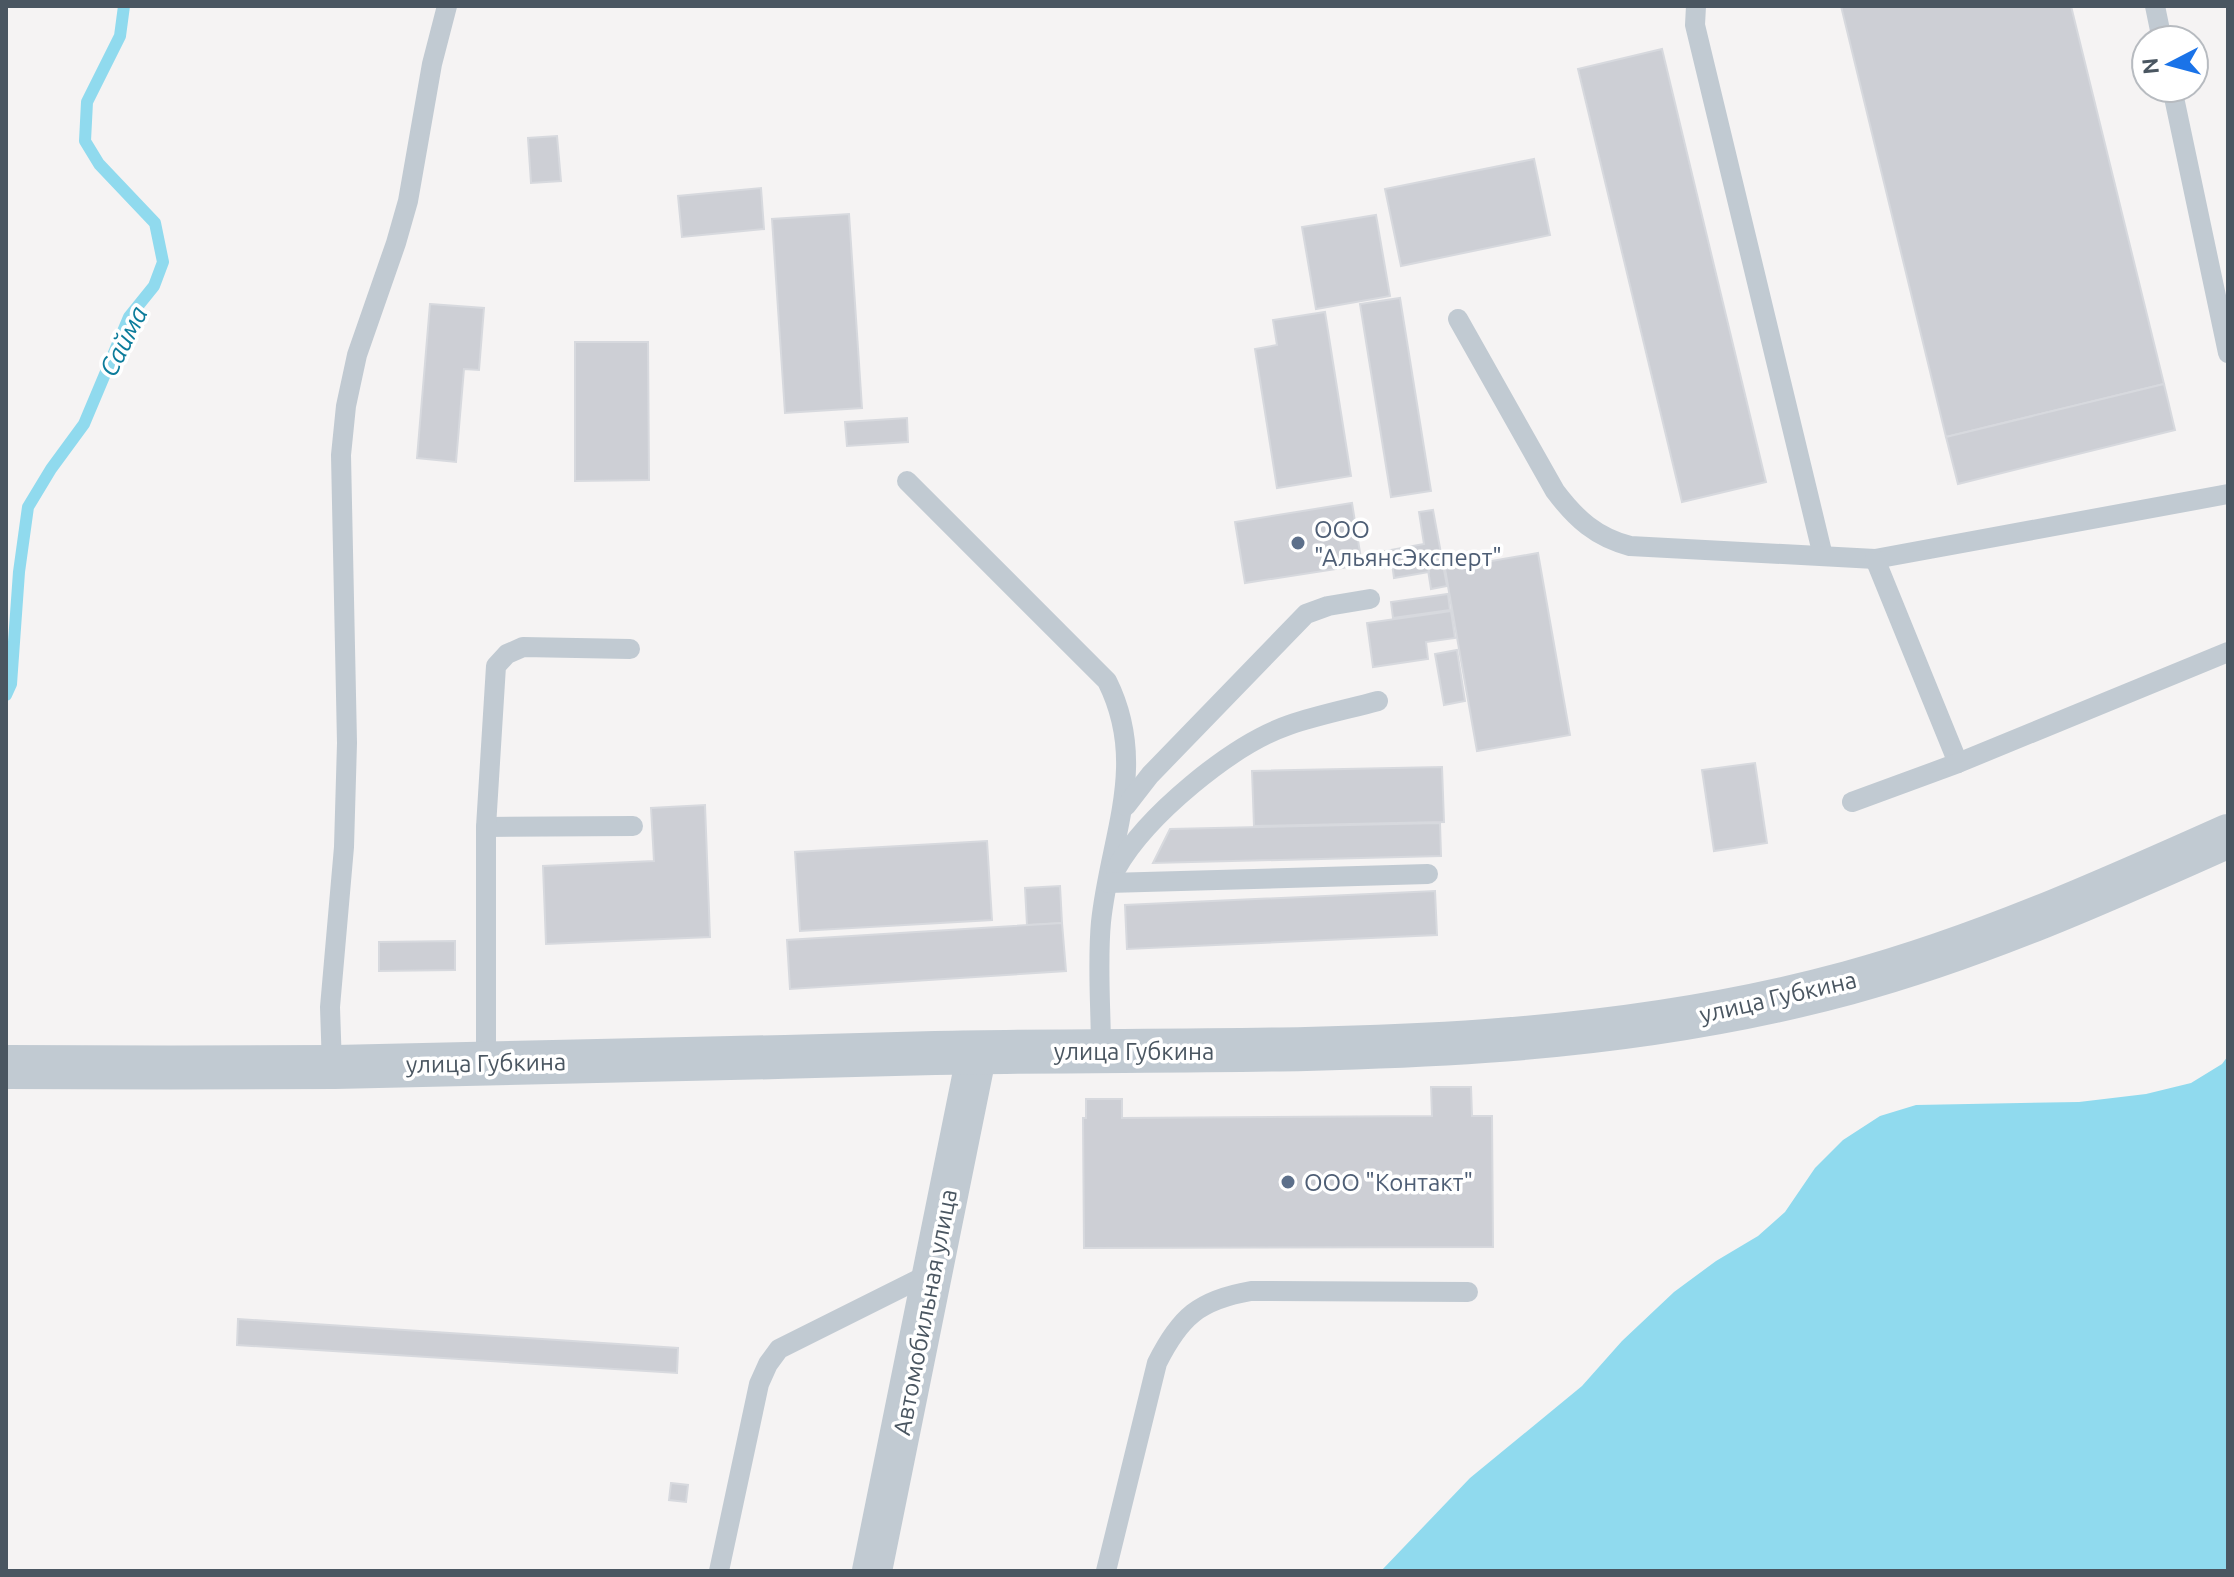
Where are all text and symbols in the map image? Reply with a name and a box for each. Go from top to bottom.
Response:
north arrow [2130,24,2210,104]
text: N [2136,57,2163,76]
water label: Сайма [93,301,153,381]
place label: ООО "АльянсЭксперт" [1314,516,1502,571]
marker: ООО "АльянсЭксперт" [1289,534,1307,552]
street label: улица Губкина [1697,966,1859,1028]
street label: улица Губкина [1054,1038,1214,1065]
street label: улица Губкина [406,1048,566,1078]
place label: ООО "Контакт" [1304,1169,1473,1196]
marker: ООО "Контакт" [1279,1173,1297,1191]
street label: Автомобильная улица [888,1187,962,1437]

